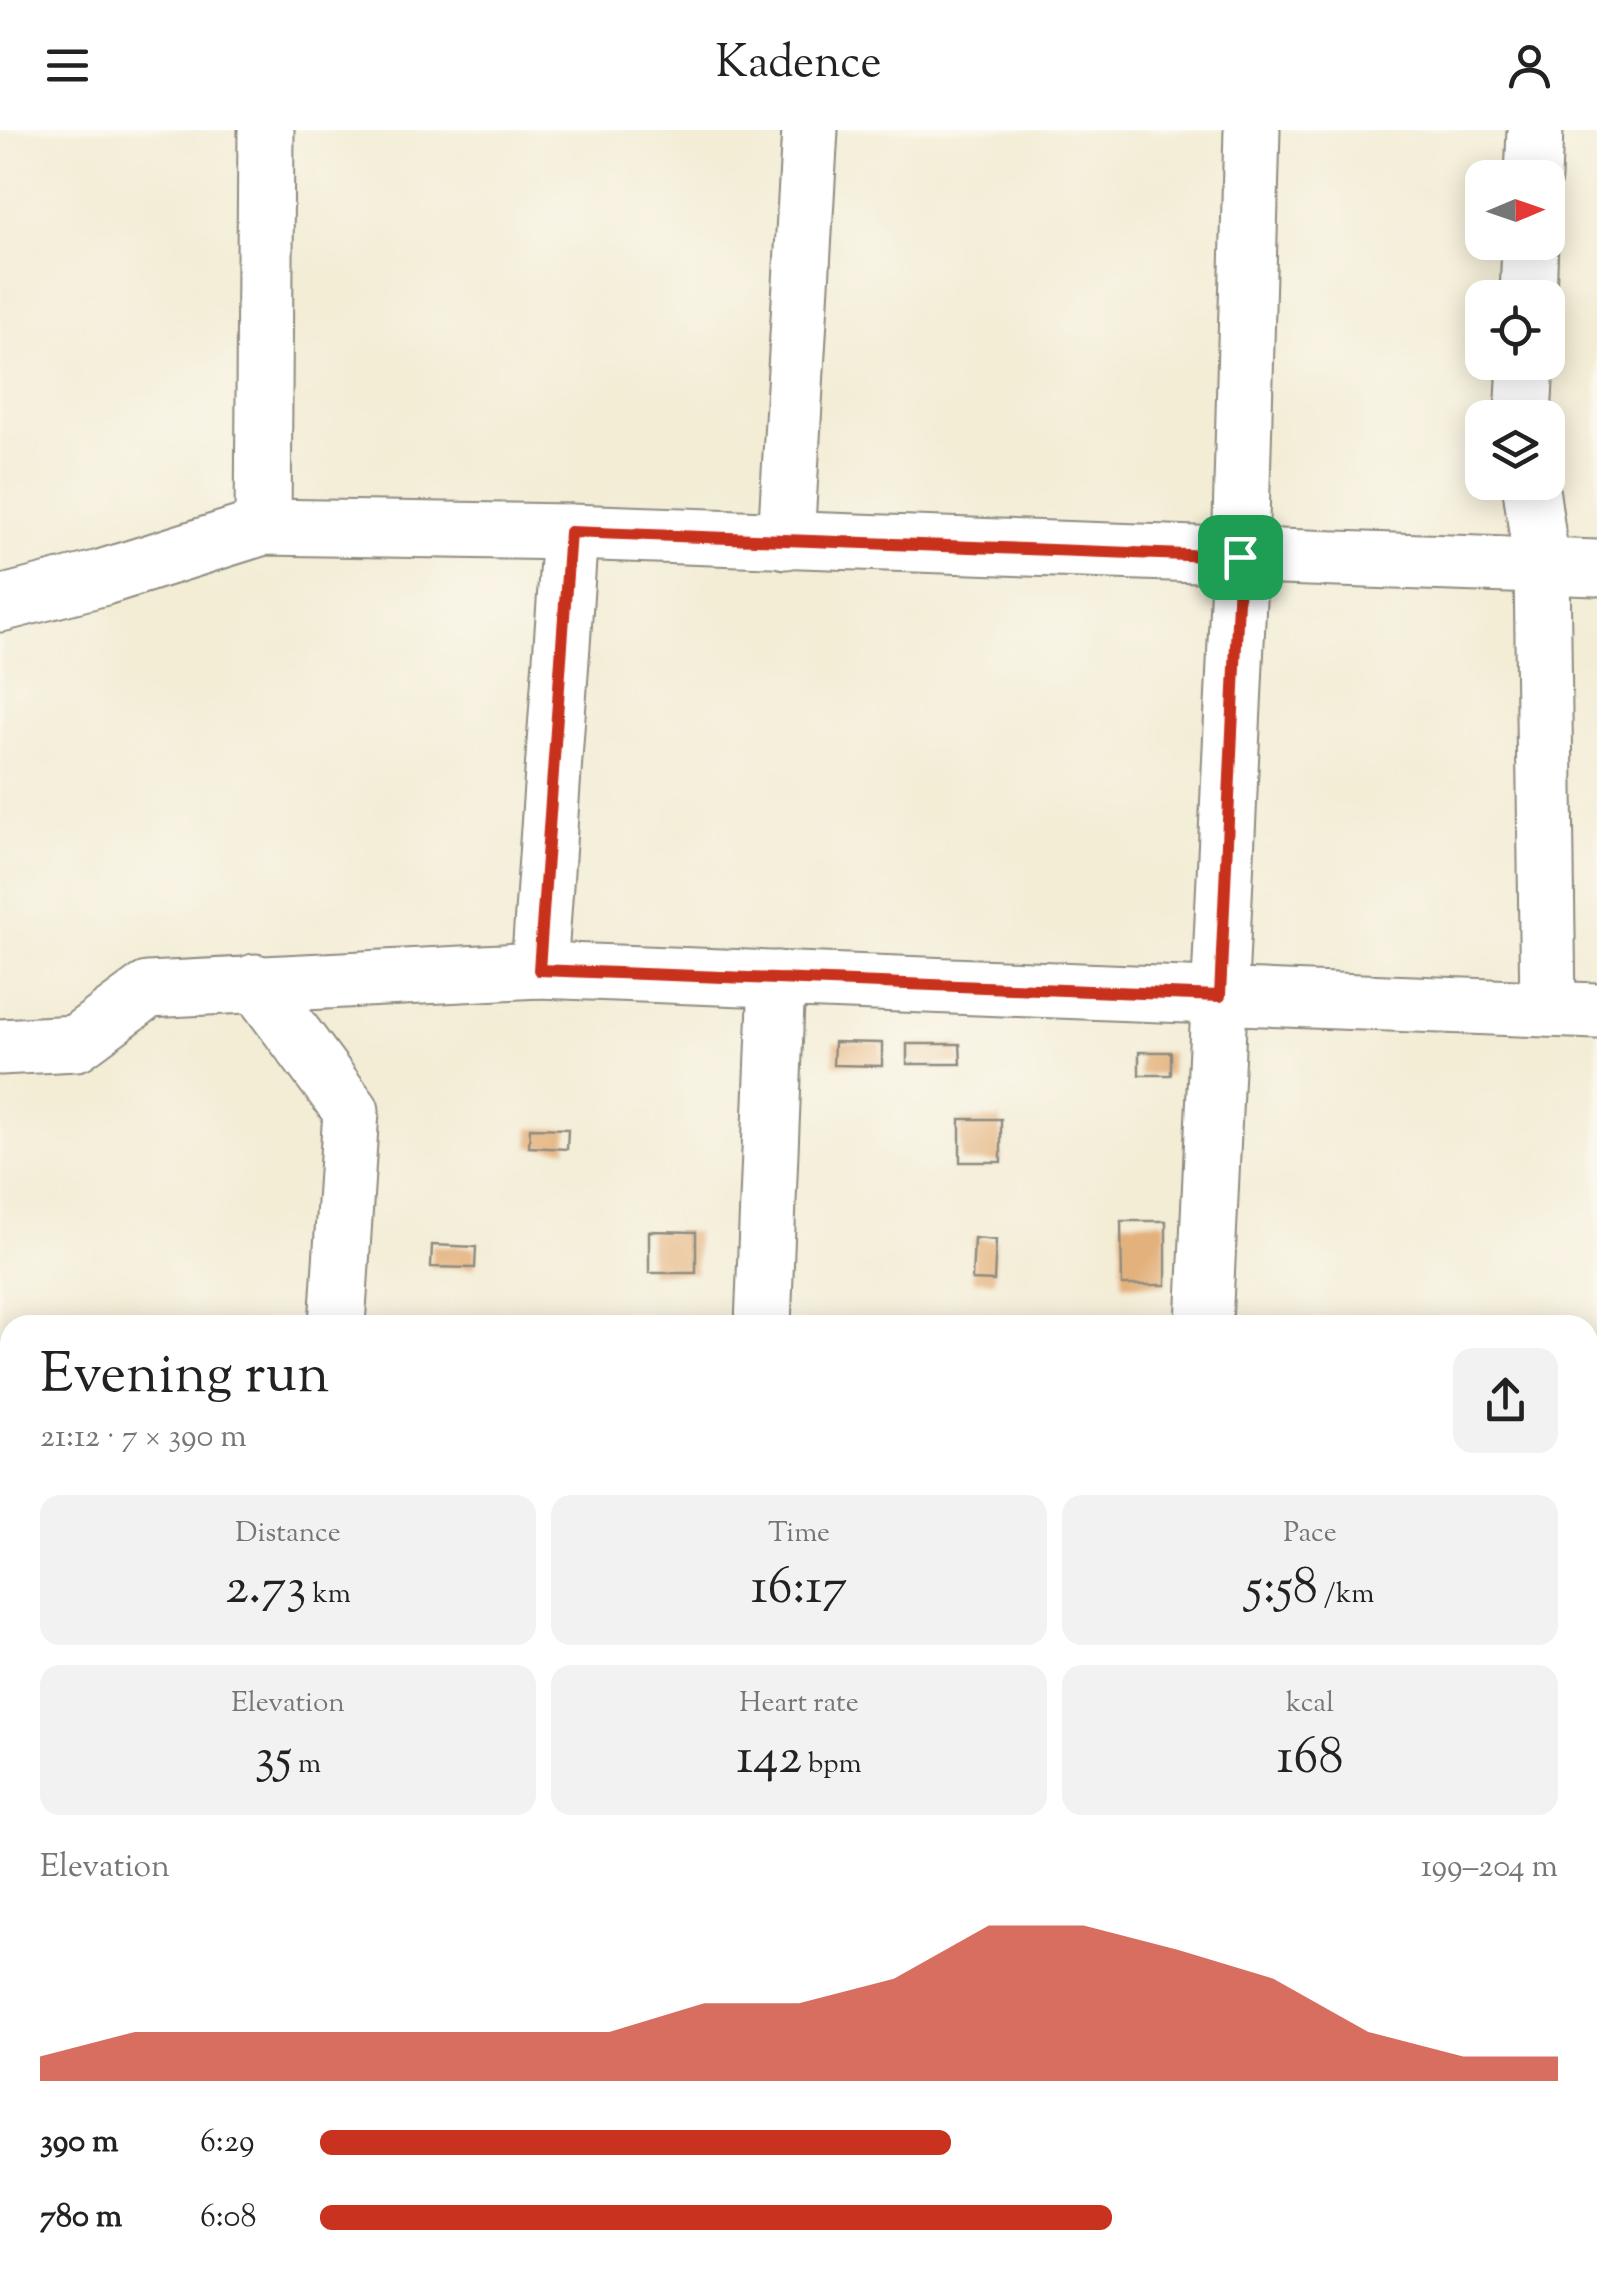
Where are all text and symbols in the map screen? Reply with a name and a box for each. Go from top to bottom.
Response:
text: Kadence [715,33,882,98]
icon: menu [40,38,95,93]
icon: person [1502,38,1557,93]
north arrow [1465,160,1565,260]
map controls [1465,160,1565,500]
button: locate [1465,280,1565,380]
button: layers [1465,400,1565,500]
pin [1198,515,1283,600]
icon: arrive [1213,530,1268,585]
text: Evening run [40,1338,329,1417]
button: share [1453,1348,1558,1453]
text: 21:12 · 7 × 390 m [40,1415,247,1461]
text: Distance [235,1514,341,1554]
text: Time [768,1514,830,1554]
text: Pace [1283,1514,1337,1554]
text: 2.73 [225,1554,306,1626]
text: 16:17 [751,1554,847,1626]
text: 5:58 [1246,1554,1318,1626]
text: km [306,1575,351,1615]
text: /km [1318,1575,1374,1615]
text: Elevation [231,1684,345,1724]
text: Heart rate [739,1684,859,1724]
text: kcal [1286,1684,1334,1724]
text: 35 [255,1724,292,1796]
text: 142 [736,1724,802,1796]
text: 168 [1277,1724,1343,1796]
text: m [292,1745,321,1785]
text: bpm [802,1745,862,1785]
text: Elevation [40,1845,170,1891]
text: 199–204 m [1421,1845,1558,1891]
text: 390 m [40,2120,118,2166]
text: 6:29 [200,2120,254,2166]
text: 780 m [40,2195,122,2241]
text: 6:08 [200,2195,257,2241]

